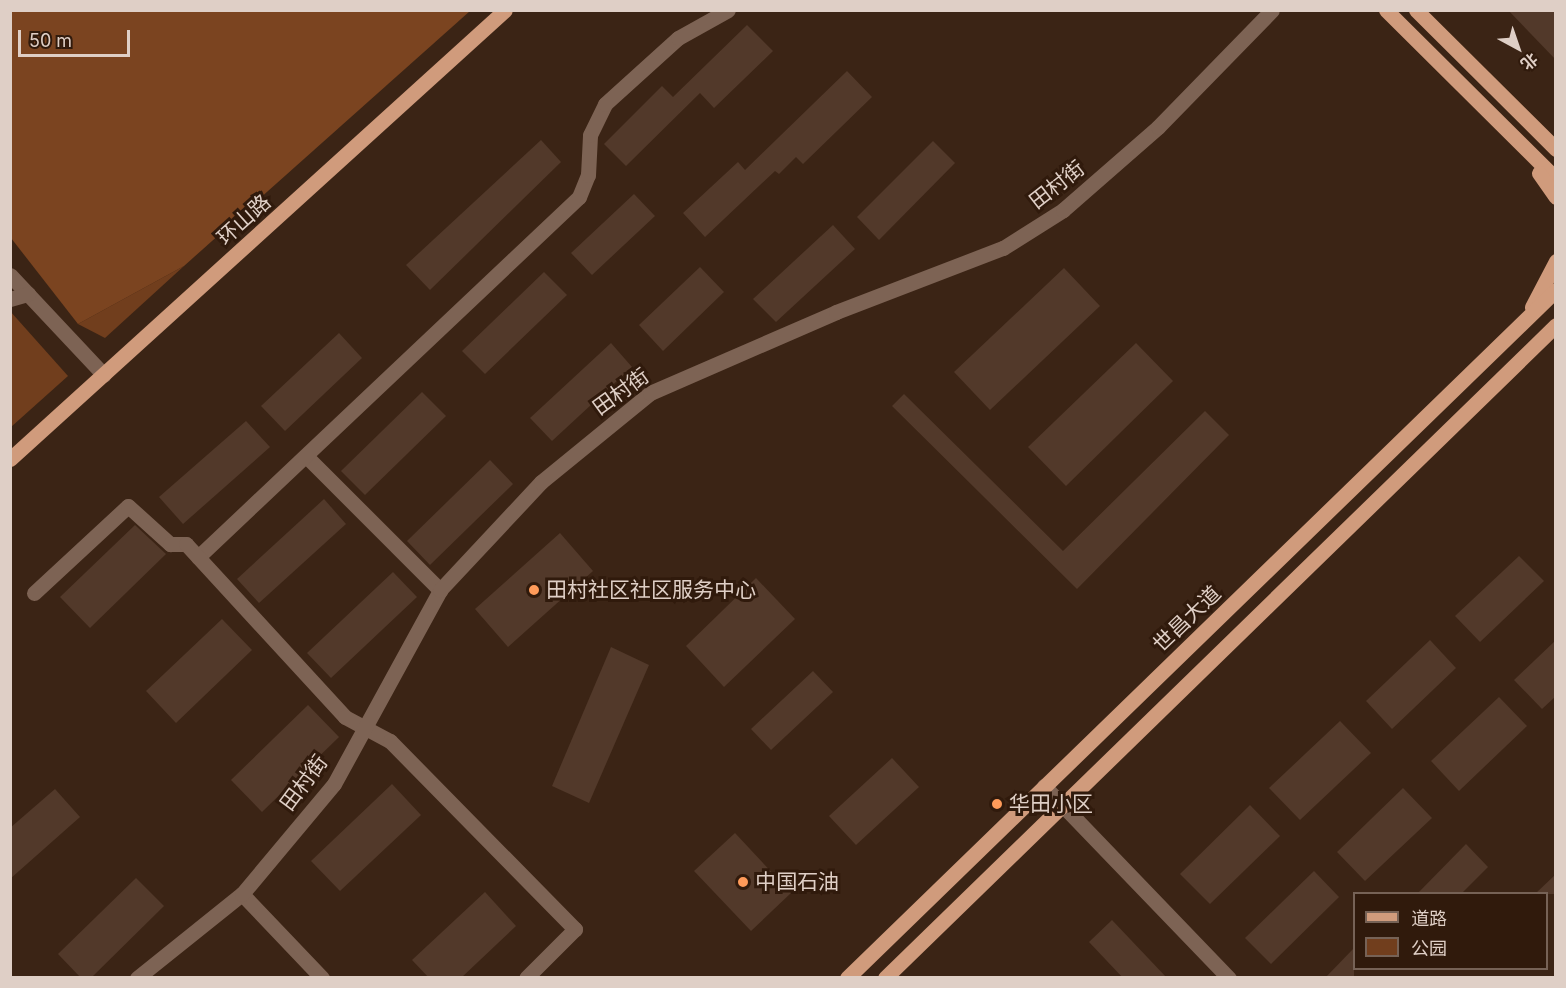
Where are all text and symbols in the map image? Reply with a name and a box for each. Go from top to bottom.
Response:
scale bar [21,18,134,56]
north arrow [1488,18,1548,78]
text: 50 m [29,30,72,51]
text: 北 [1517,49,1542,75]
street label: 田村街 [1024,156,1090,214]
street label: 环山路 [212,190,276,250]
street label: 田村街 [588,363,654,421]
place label: 田村社区社区服务中心 [546,577,756,603]
street label: 世昌大道 [1148,581,1226,657]
marker: 田村社区社区服务中心 [527,583,541,597]
street label: 田村街 [275,750,333,816]
place label: 华田小区 [1009,791,1093,817]
marker: 华田小区 [990,797,1004,811]
place label: 中国石油 [755,869,839,895]
marker: 中国石油 [736,875,750,889]
legend [1353,892,1548,970]
text: 道路 [1411,908,1447,929]
text: 公园 [1411,938,1447,959]

